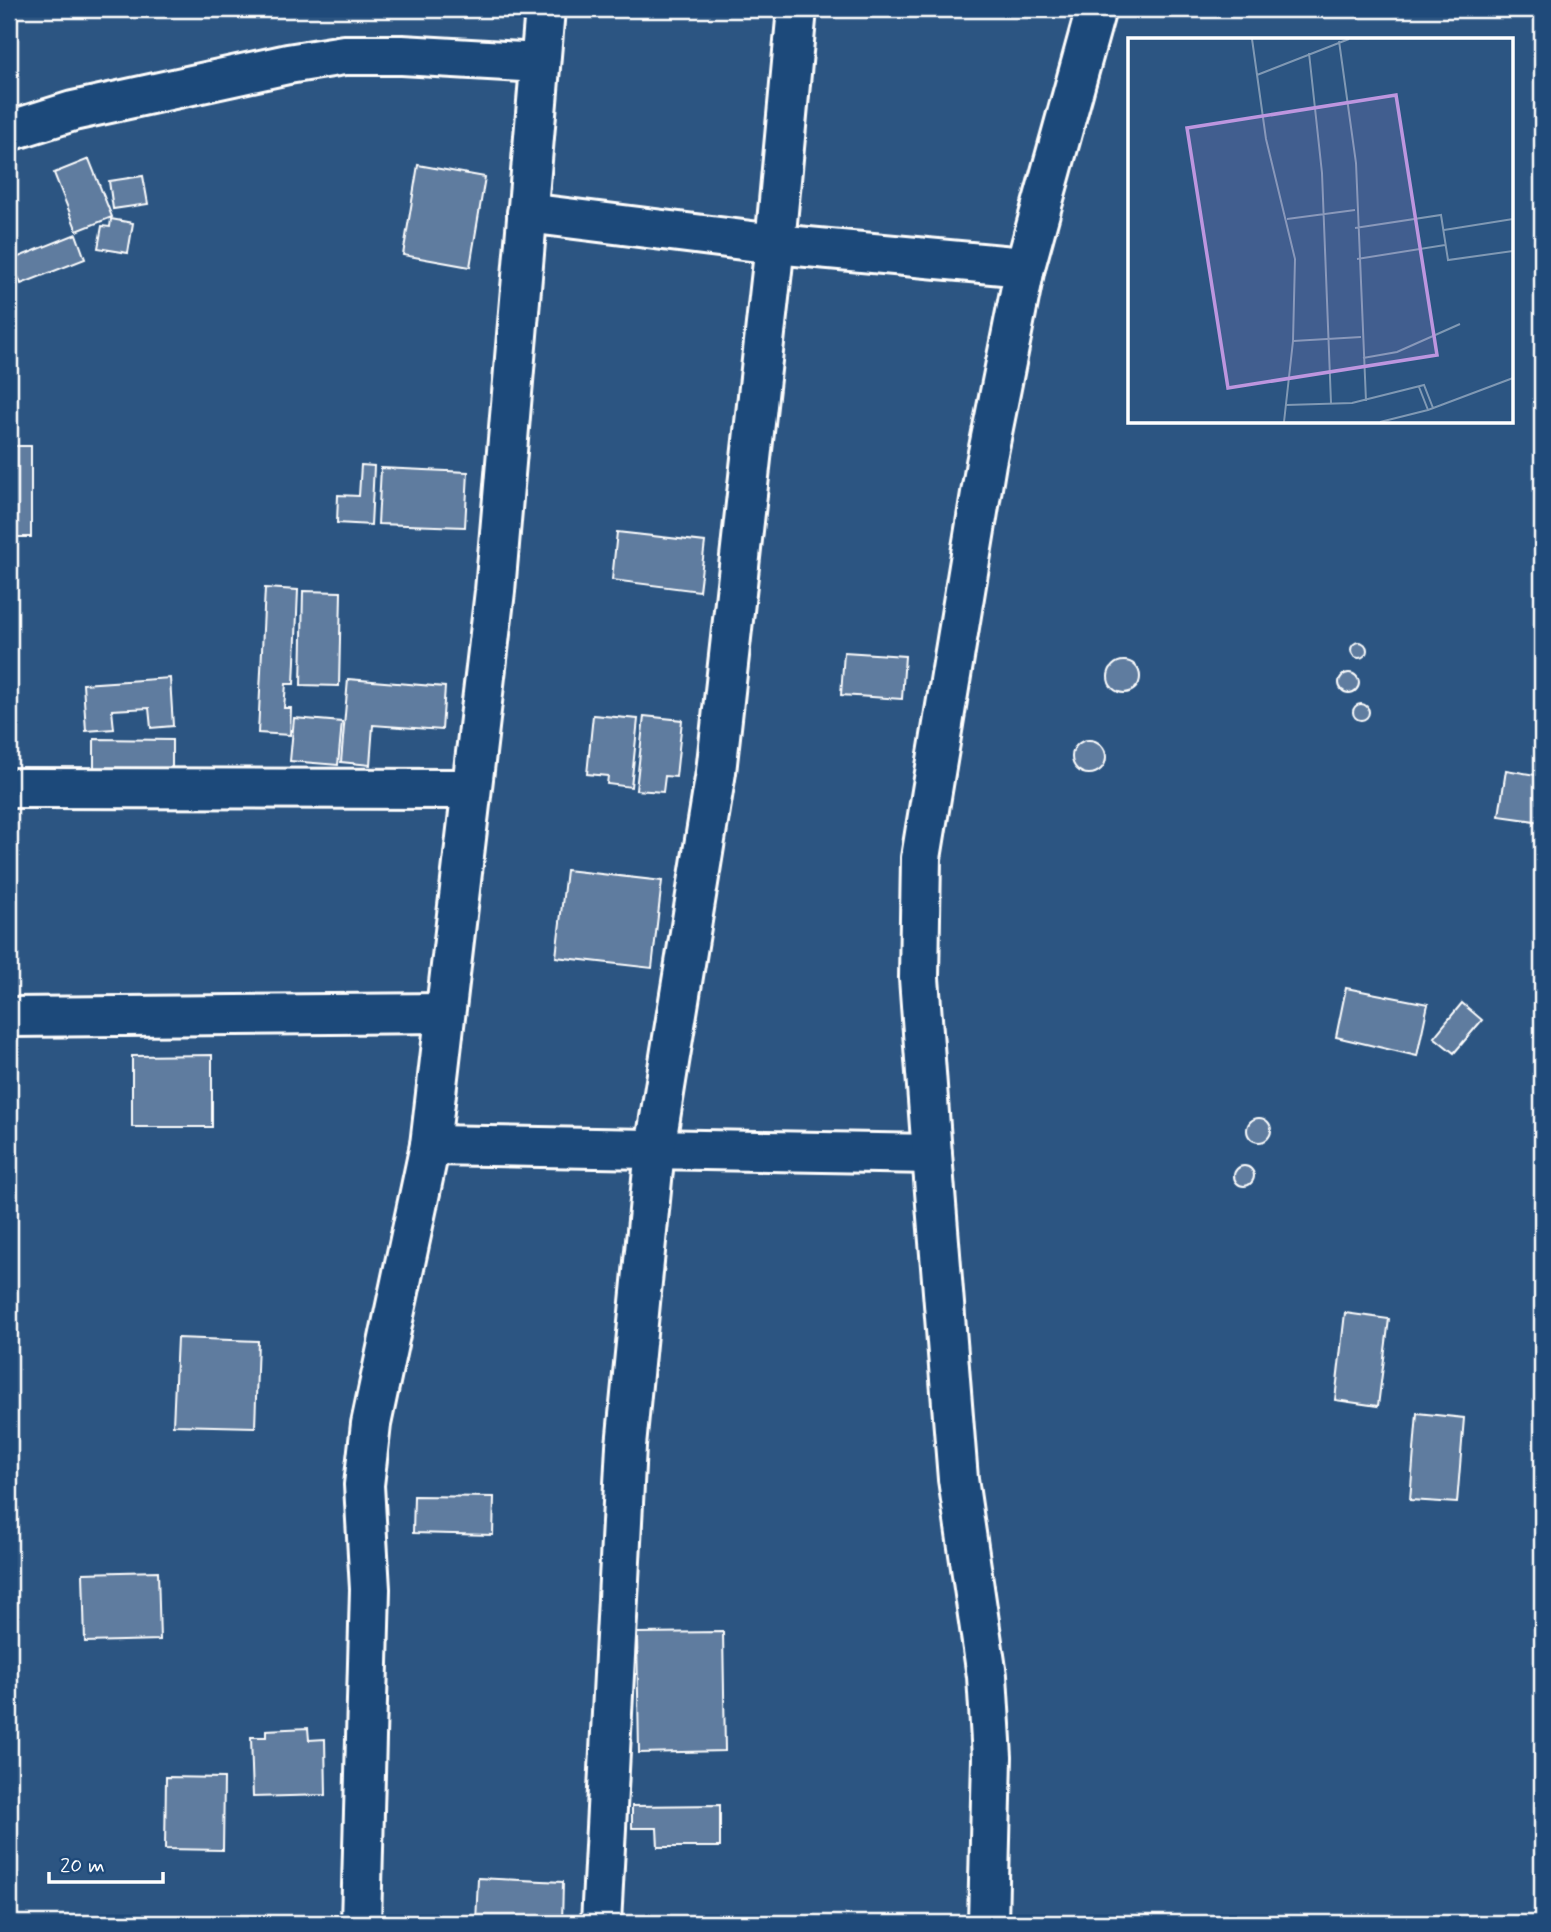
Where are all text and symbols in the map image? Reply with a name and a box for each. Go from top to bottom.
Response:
inset map [1128,38,1512,424]
scale bar [49,1841,163,1885]
text: 20 m [60,1852,105,1880]

